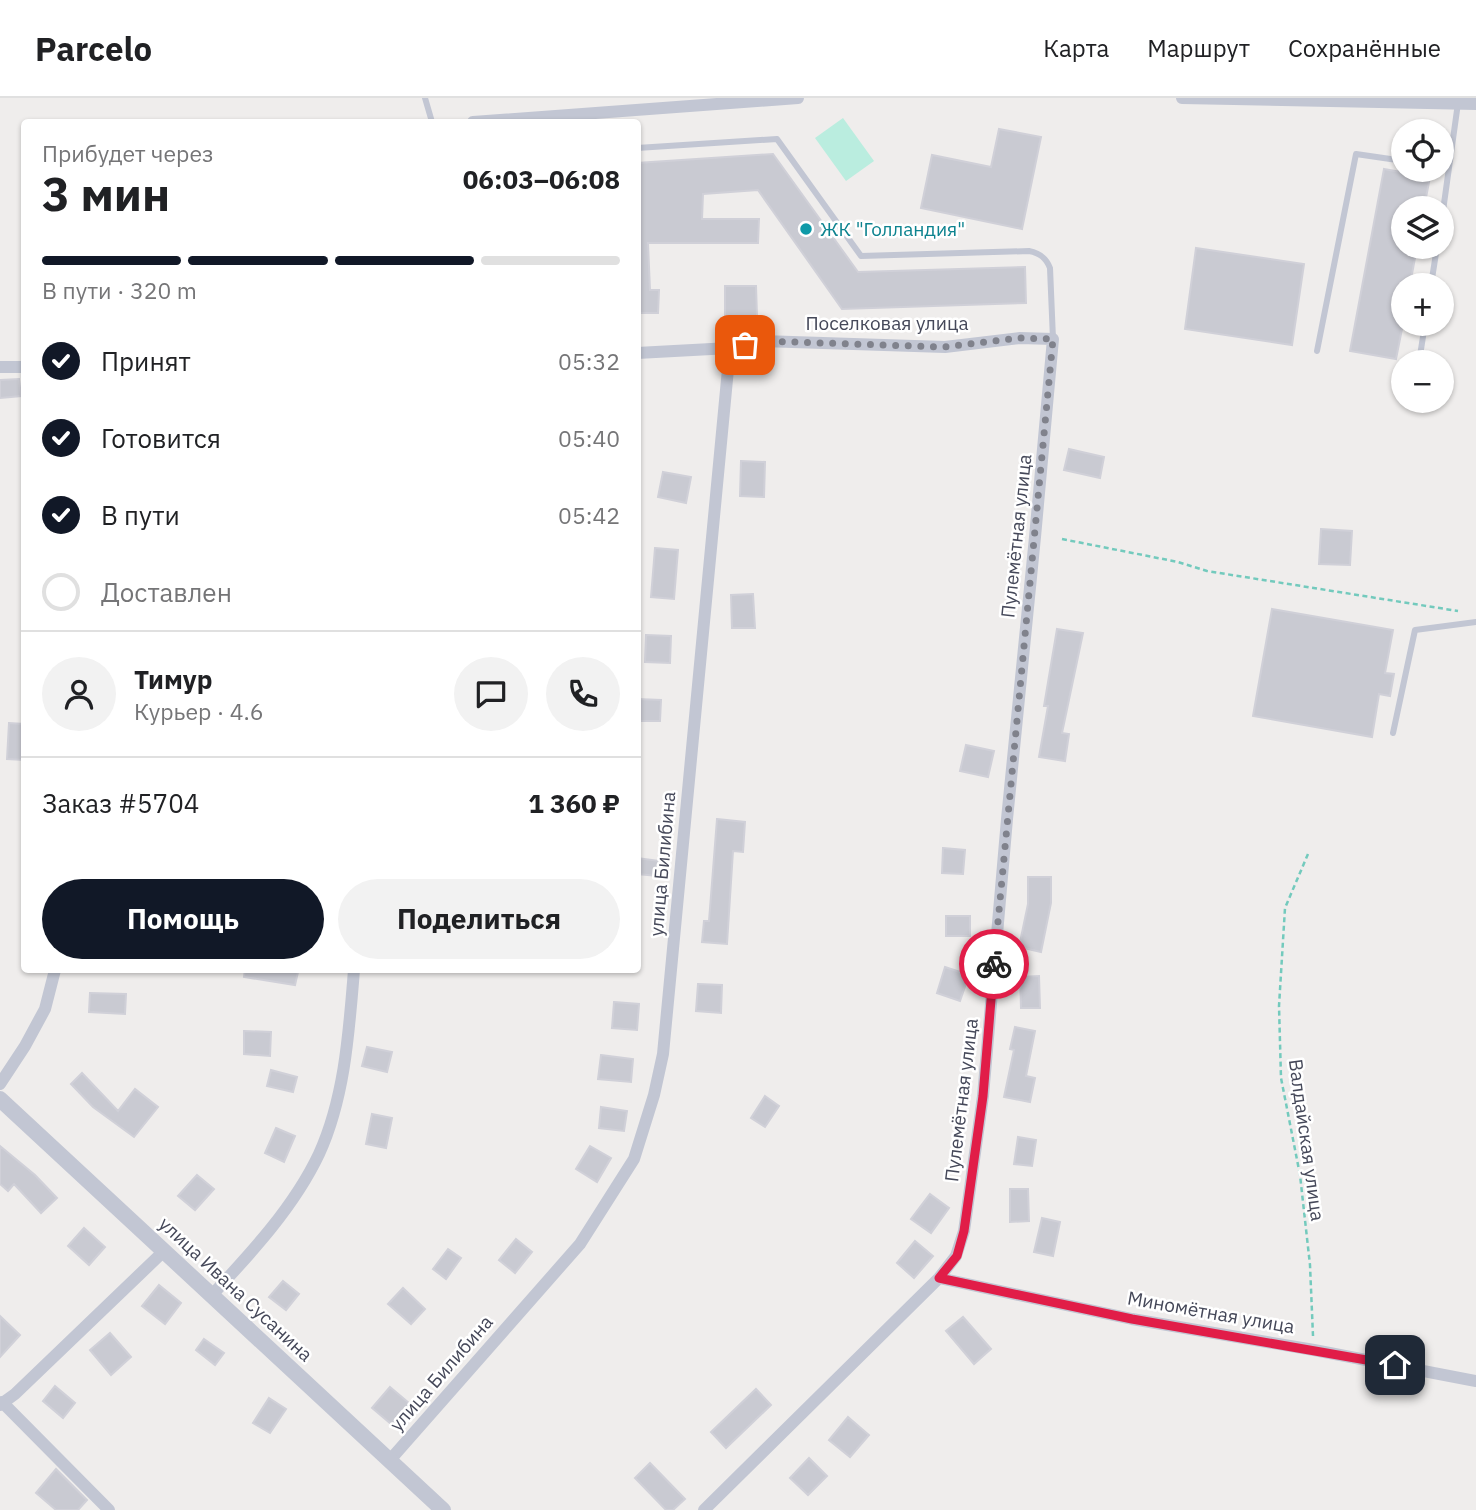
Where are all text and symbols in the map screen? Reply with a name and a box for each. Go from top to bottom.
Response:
text: Parcelo [35,27,152,70]
text: Карта [1043,32,1109,64]
text: Маршрут [1147,32,1250,64]
text: Сохранённые [1288,32,1441,64]
map controls [1391,119,1454,413]
button: locate [1391,119,1454,182]
text: Прибудет через [42,138,214,168]
text: 06:03–06:08 [463,162,620,196]
text: 3 мин [42,164,170,224]
button: layers [1391,196,1454,259]
place label: ЖК "Голландия" [820,217,965,241]
marker: ЖК "Голландия" [798,221,814,237]
button: + [1391,273,1454,336]
text: В пути · 320 m [42,275,197,305]
street label: Поселковая улица [805,311,969,335]
pin [715,315,775,375]
icon: bag [726,326,764,364]
icon: check [42,342,80,380]
text: Принят [101,344,191,378]
text: 05:32 [558,346,620,376]
button: − [1391,350,1454,413]
icon: check [42,419,80,457]
text: Готовится [101,421,221,455]
text: 05:40 [558,423,620,453]
street label: Пулемётная улица [995,453,1037,619]
icon: check [42,496,80,534]
text: В пути [101,498,180,532]
text: 05:42 [558,500,620,530]
text: Доставлен [101,575,232,609]
button: person [42,657,116,731]
button: chat [454,657,528,731]
button: phone [546,657,620,731]
text: Тимур [134,662,213,696]
text: Курьер · 4.6 [134,696,264,726]
text: Заказ #5704 [42,786,199,820]
text: 1 360 ₽ [528,786,620,820]
street label: улица Билибина [644,790,680,938]
button: Помощь [42,879,324,959]
button: Поделиться [338,879,620,959]
courier [959,929,1029,999]
icon: bike [975,945,1013,983]
street label: Пулемётная улица [939,1017,983,1183]
street label: Валдайская улица [1284,1057,1330,1223]
street label: улица Ивана Сусанина [154,1212,318,1366]
street label: Миномётная улица [1126,1285,1296,1339]
street label: улица Билибина [384,1310,498,1436]
pin [1365,1335,1425,1395]
icon: home [1376,1346,1414,1384]

